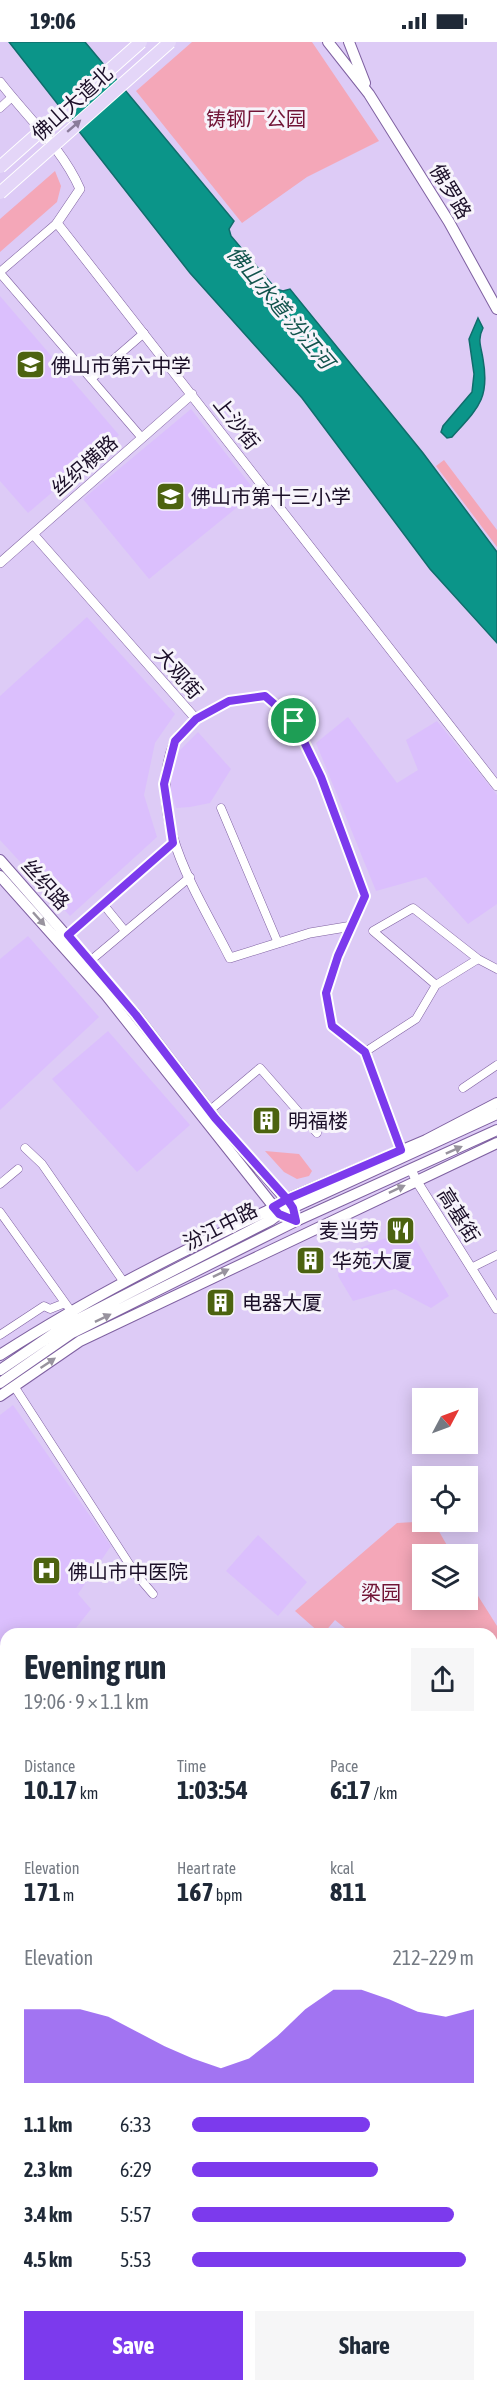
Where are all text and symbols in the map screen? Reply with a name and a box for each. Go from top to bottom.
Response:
text: 19:06 [30,8,76,34]
street label: 佛山大道北 [27,61,117,145]
park label: 铸钢厂公园 [206,107,306,130]
one-way arrow [66,119,82,132]
street label: 佛罗路 [426,159,476,223]
water label: 佛山水道-汾江河 [223,241,342,376]
school or university icon: 佛山市第六中学 [14,349,46,381]
place label: 佛山市第六中学 [51,354,191,377]
street label: 上沙街 [209,392,265,454]
street label: 丝织横路 [46,430,122,500]
school or university icon: 佛山市第十三小学 [154,480,186,512]
place label: 佛山市第十三小学 [191,485,351,508]
street label: 大观街 [151,643,207,703]
pin [268,695,319,746]
icon: arrive [277,704,310,737]
street label: 丝织路 [17,854,75,914]
one-way arrow [32,911,45,926]
building icon: 明福楼 [251,1104,283,1136]
place label: 明福楼 [288,1109,348,1132]
one-way arrow [445,1145,462,1154]
street label: 高基街 [433,1183,485,1247]
one-way arrow [389,1185,406,1194]
street label: 汾江中路 [179,1198,261,1254]
restaurant icon: 麦当劳 [384,1214,416,1246]
place label: 麦当劳 [319,1219,379,1242]
building icon: 华苑大厦 [295,1244,327,1276]
place label: 华苑大厦 [332,1249,412,1272]
one-way arrow [212,1269,230,1279]
building icon: 电器大厦 [205,1286,237,1318]
place label: 电器大厦 [242,1291,322,1314]
one-way arrow [94,1314,111,1323]
one-way arrow [40,1358,56,1369]
north arrow [412,1388,478,1454]
map controls [412,1388,478,1610]
button: locate [412,1466,478,1532]
button: layers [412,1544,478,1610]
hospital icon: 佛山市中医院 [31,1555,63,1587]
place label: 佛山市中医院 [68,1560,188,1583]
park label: 梁园 [361,1581,401,1604]
text: Evening run [24,1648,166,1686]
button: share [411,1648,474,1711]
text: 19:06 · 9 × 1.1 km [24,1690,149,1713]
text: Distance [24,1757,75,1775]
text: Time [177,1757,206,1775]
text: Pace [330,1757,358,1775]
text: 10.17 [24,1775,78,1805]
text: 1:03:54 [177,1775,248,1805]
text: 6:17 [330,1775,371,1805]
text: km [78,1784,98,1802]
text: /km [371,1784,397,1802]
text: Elevation [24,1859,79,1877]
text: Heart rate [177,1859,236,1877]
text: kcal [330,1859,354,1877]
text: 171 [24,1877,61,1907]
text: 167 [177,1877,214,1907]
text: 811 [330,1877,367,1907]
text: m [61,1886,74,1904]
text: bpm [214,1886,243,1904]
text: Elevation [24,1946,93,1969]
text: 212–229 m [392,1946,474,1969]
text: 1.1 km [24,2113,72,2136]
text: 6:33 [120,2113,152,2136]
text: 2.3 km [24,2158,72,2181]
text: 6:29 [120,2158,152,2181]
text: 3.4 km [24,2203,72,2226]
text: 5:57 [120,2203,152,2226]
text: 4.5 km [24,2248,72,2271]
text: 5:53 [120,2248,152,2271]
button: Save [24,2311,243,2380]
button: Share [255,2311,474,2380]

